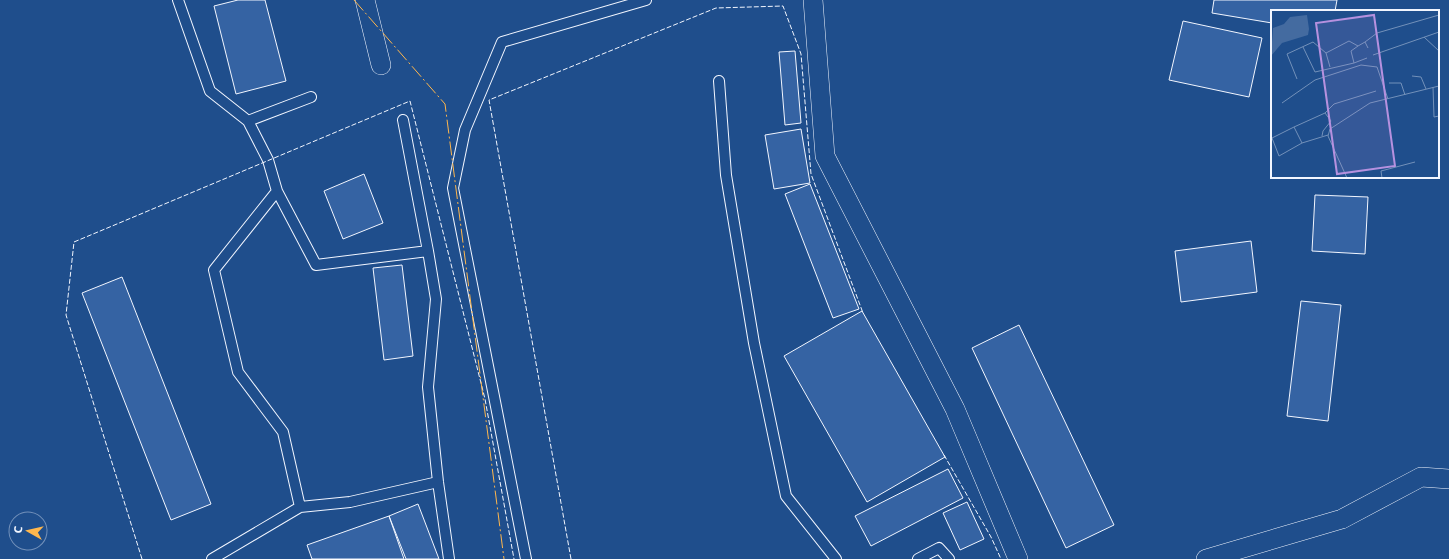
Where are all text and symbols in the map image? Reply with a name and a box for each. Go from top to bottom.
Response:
inset map [1271,10,1439,178]
north arrow [8,511,48,551]
text: С [10,525,26,534]

